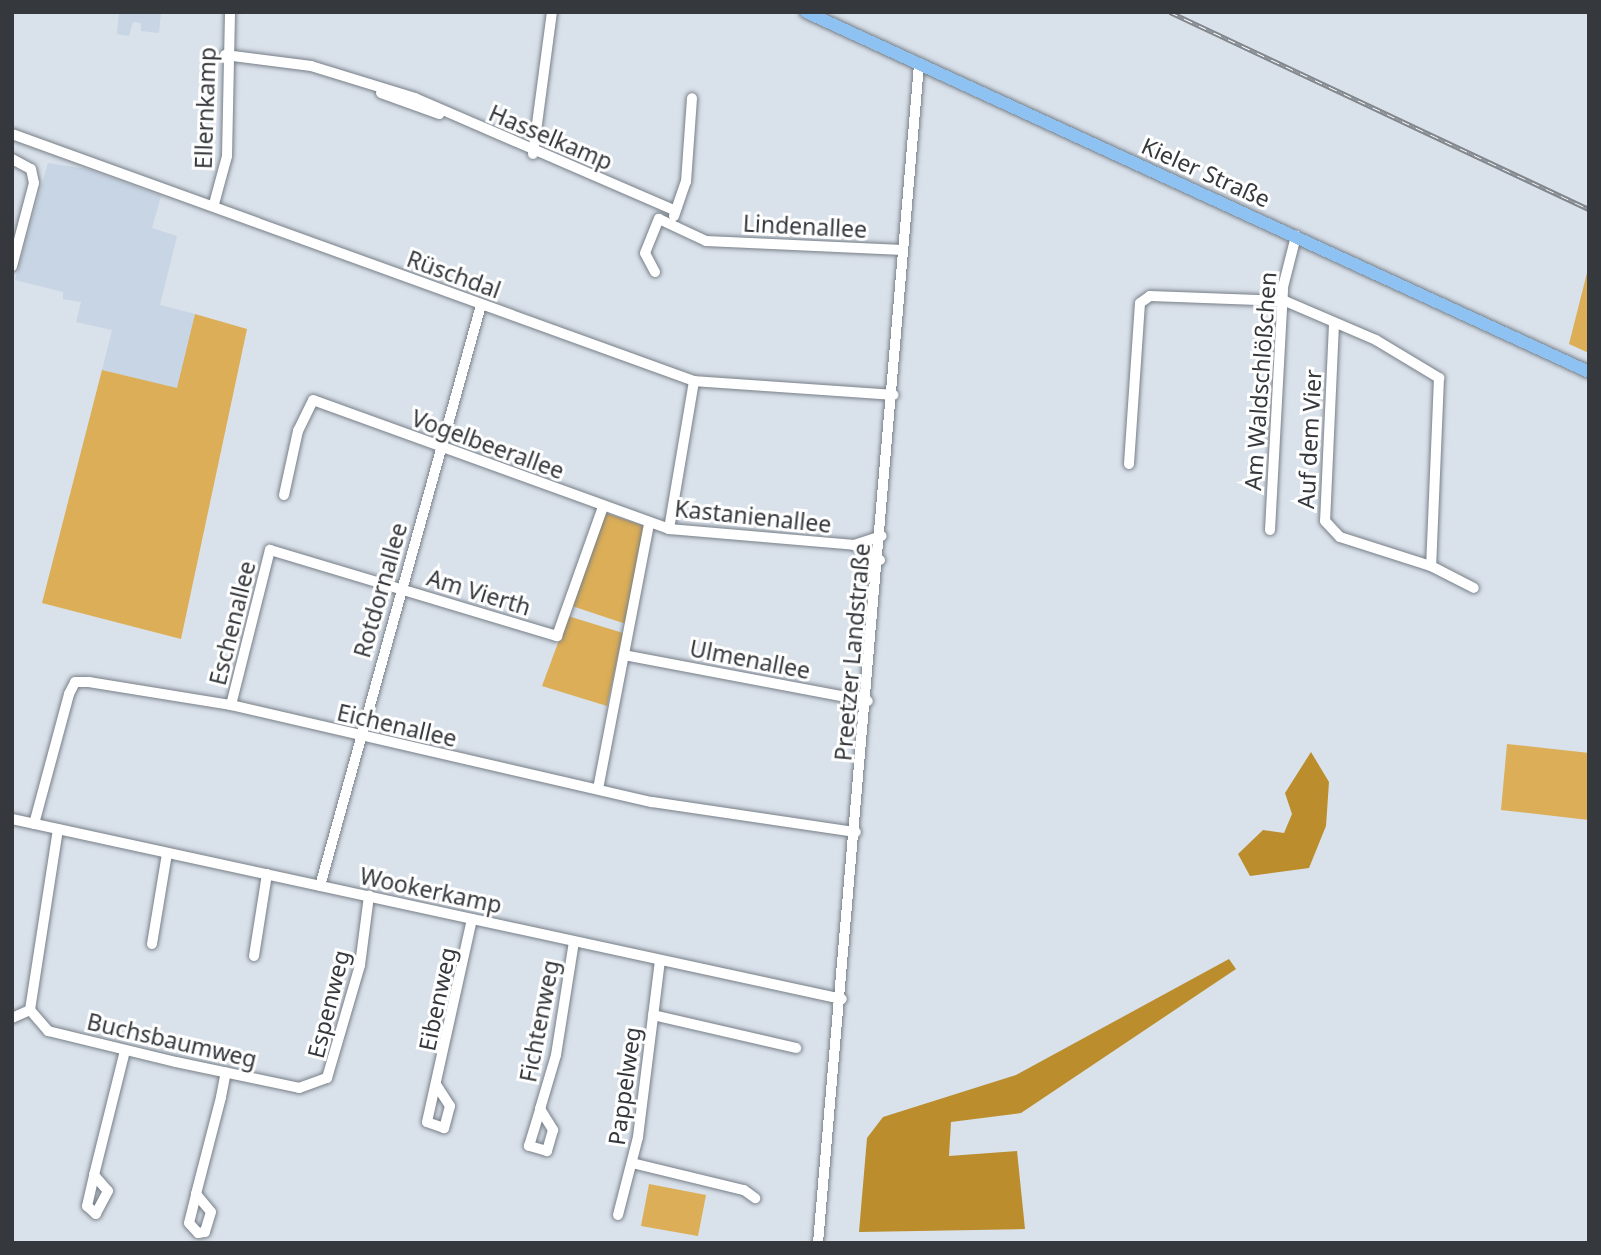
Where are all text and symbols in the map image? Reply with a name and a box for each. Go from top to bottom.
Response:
street label: Ellernkamp [189,46,221,170]
street label: Hasselkamp [485,99,617,175]
street label: Kieler Straße [1137,131,1275,213]
street label: Lindenallee [742,209,868,243]
street label: Rüschdal [403,244,505,304]
street label: Am Waldschlößchen [1239,271,1281,491]
street label: Auf dem Vier [1292,369,1326,509]
street label: Vogelbeerallee [408,404,568,484]
street label: Kastanienallee [673,494,833,538]
street label: Rotdornallee [348,519,412,661]
street label: Preetzer Landstraße [829,542,875,762]
street label: Eschenallee [203,558,261,688]
street label: Am Vierth [424,563,534,621]
street label: Ulmenallee [687,634,813,684]
street label: Eichenallee [335,698,459,752]
street label: Wookerkamp [358,861,504,919]
street label: Eibenweg [413,945,461,1053]
street label: Espenweg [301,947,355,1061]
street label: Fichtenweg [514,958,564,1084]
street label: Buchsbaumweg [84,1007,260,1073]
street label: Pappelweg [602,1025,646,1147]

